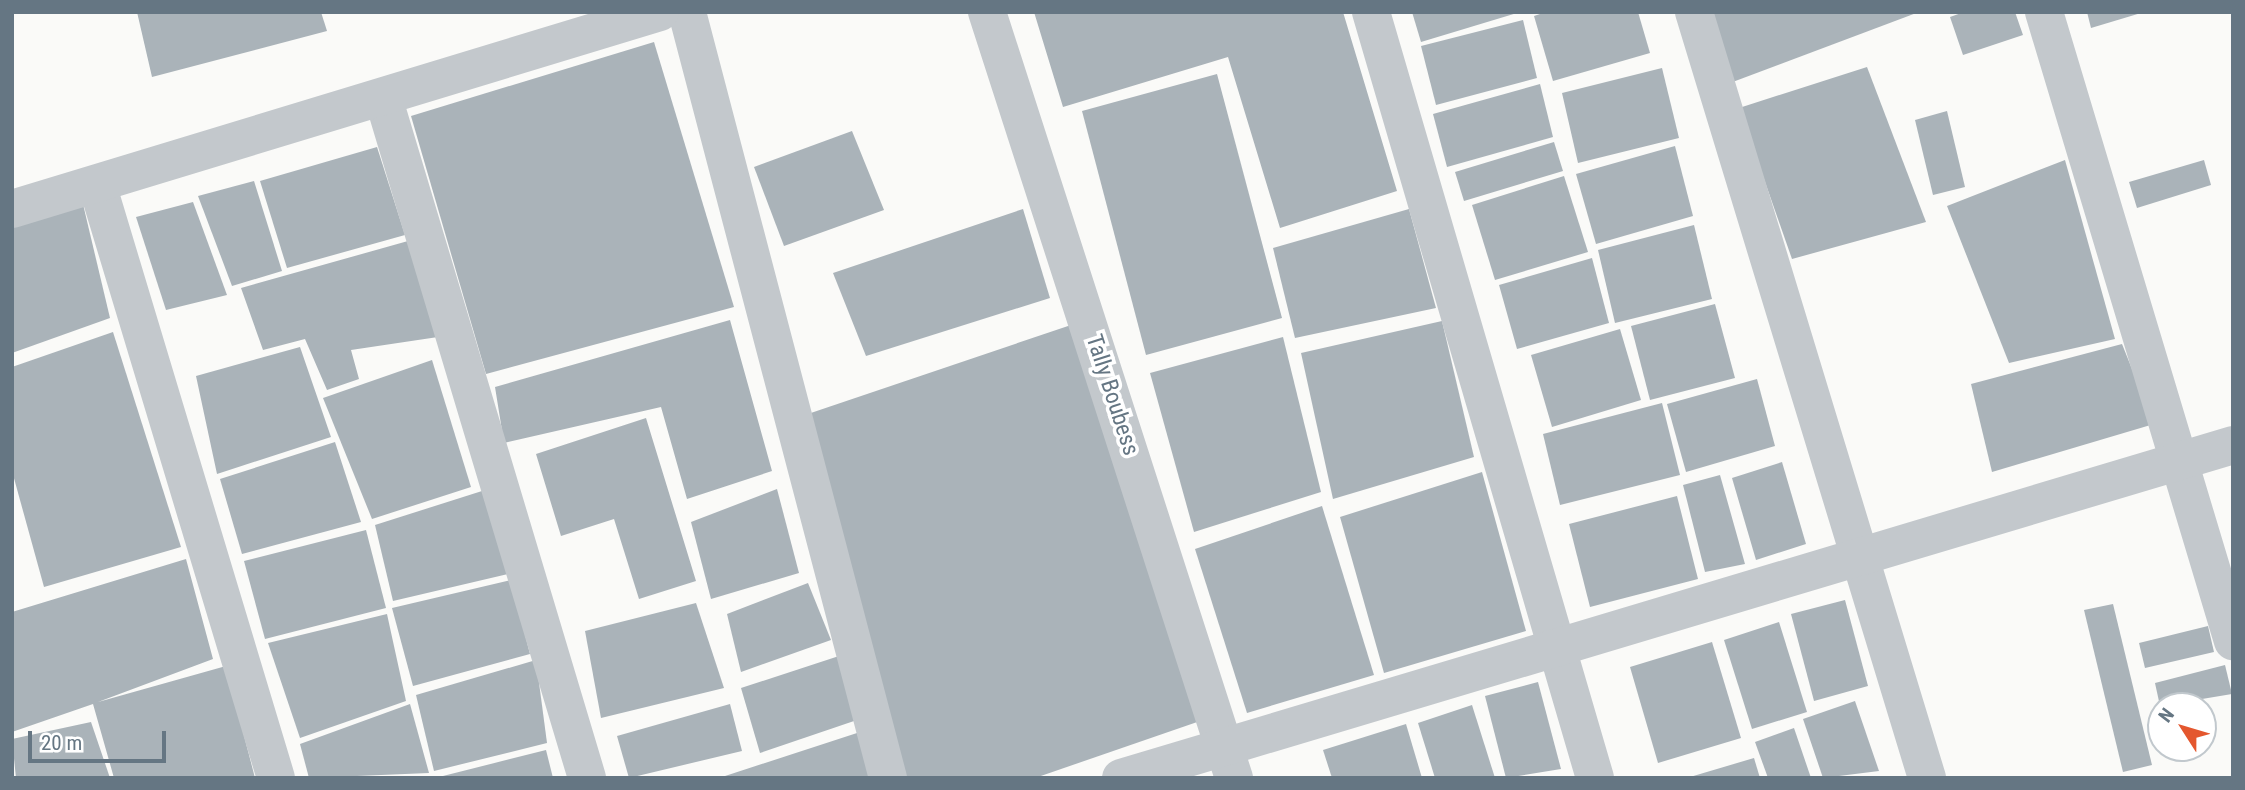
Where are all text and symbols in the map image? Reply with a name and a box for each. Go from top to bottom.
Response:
street label: Tally Boubess [1079,331,1145,459]
north arrow [2147,692,2217,762]
text: N [2154,704,2179,727]
scale bar [32,716,170,760]
text: 20 m [41,731,82,755]

